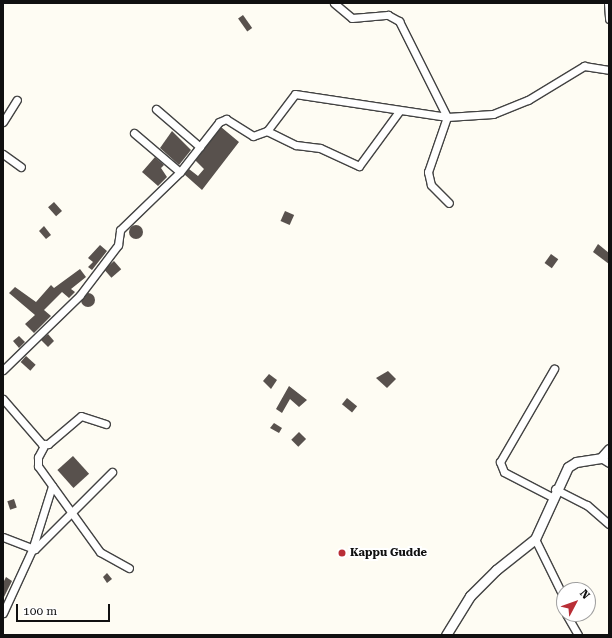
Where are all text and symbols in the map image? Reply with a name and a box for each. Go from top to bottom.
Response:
place label: Kappu Gudde [350,546,427,560]
marker: Kappu Gudde [337,548,347,558]
north arrow [556,582,596,622]
text: N [577,587,592,602]
scale bar [18,596,112,622]
text: 100 m [23,604,57,618]

